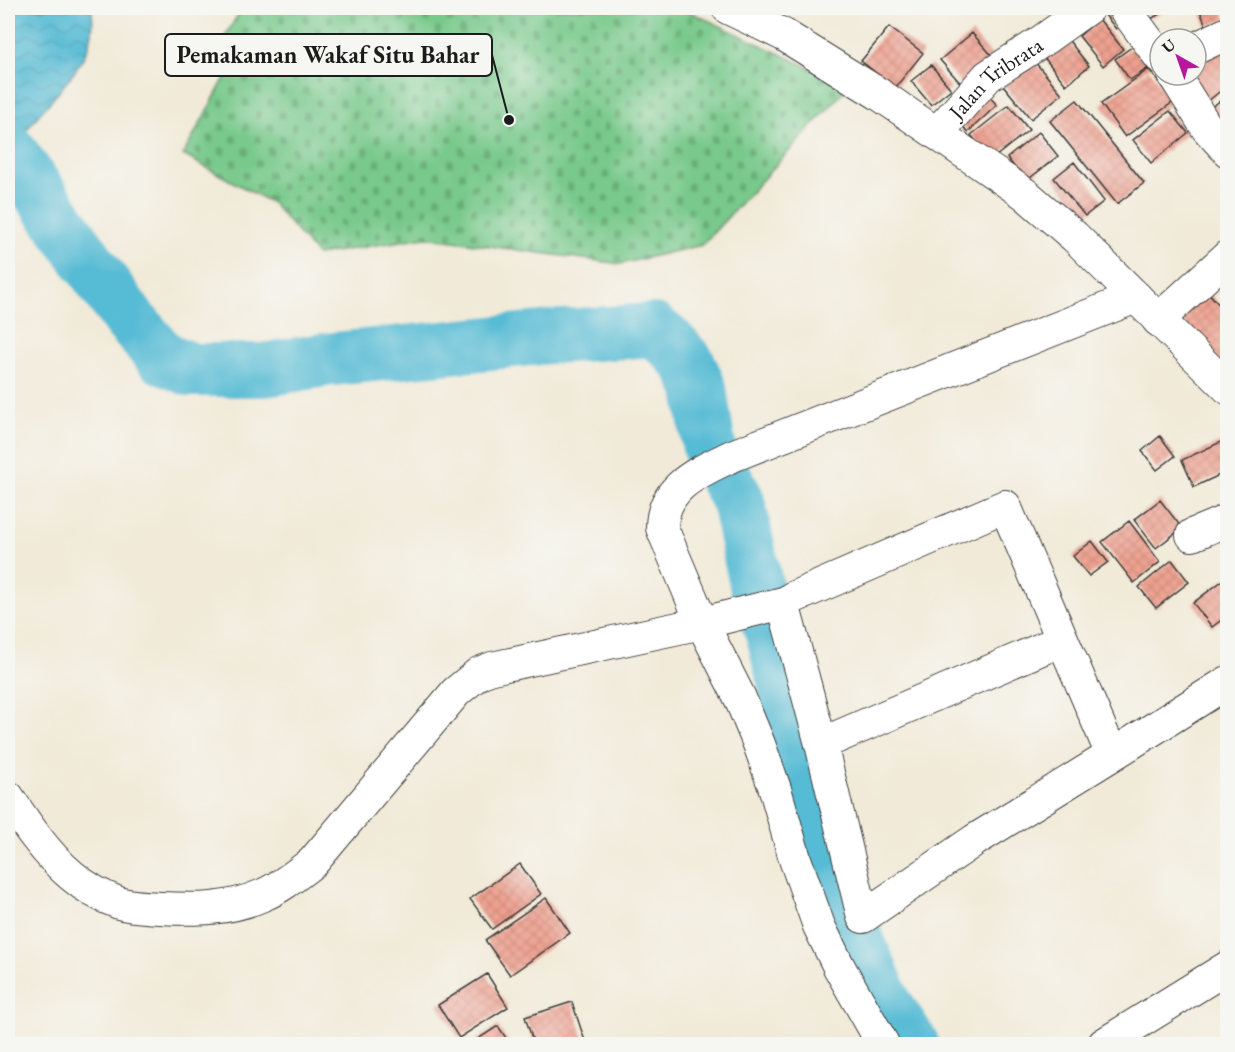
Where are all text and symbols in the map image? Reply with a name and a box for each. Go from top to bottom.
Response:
north arrow [1148,27,1208,87]
street label: Jalan Tribrata [941,31,1049,127]
callout: Pemakaman Wakaf Situ Bahar [165,34,492,76]
text: U [1157,34,1180,58]
text: Pemakaman Wakaf Situ Bahar [176,39,480,70]

